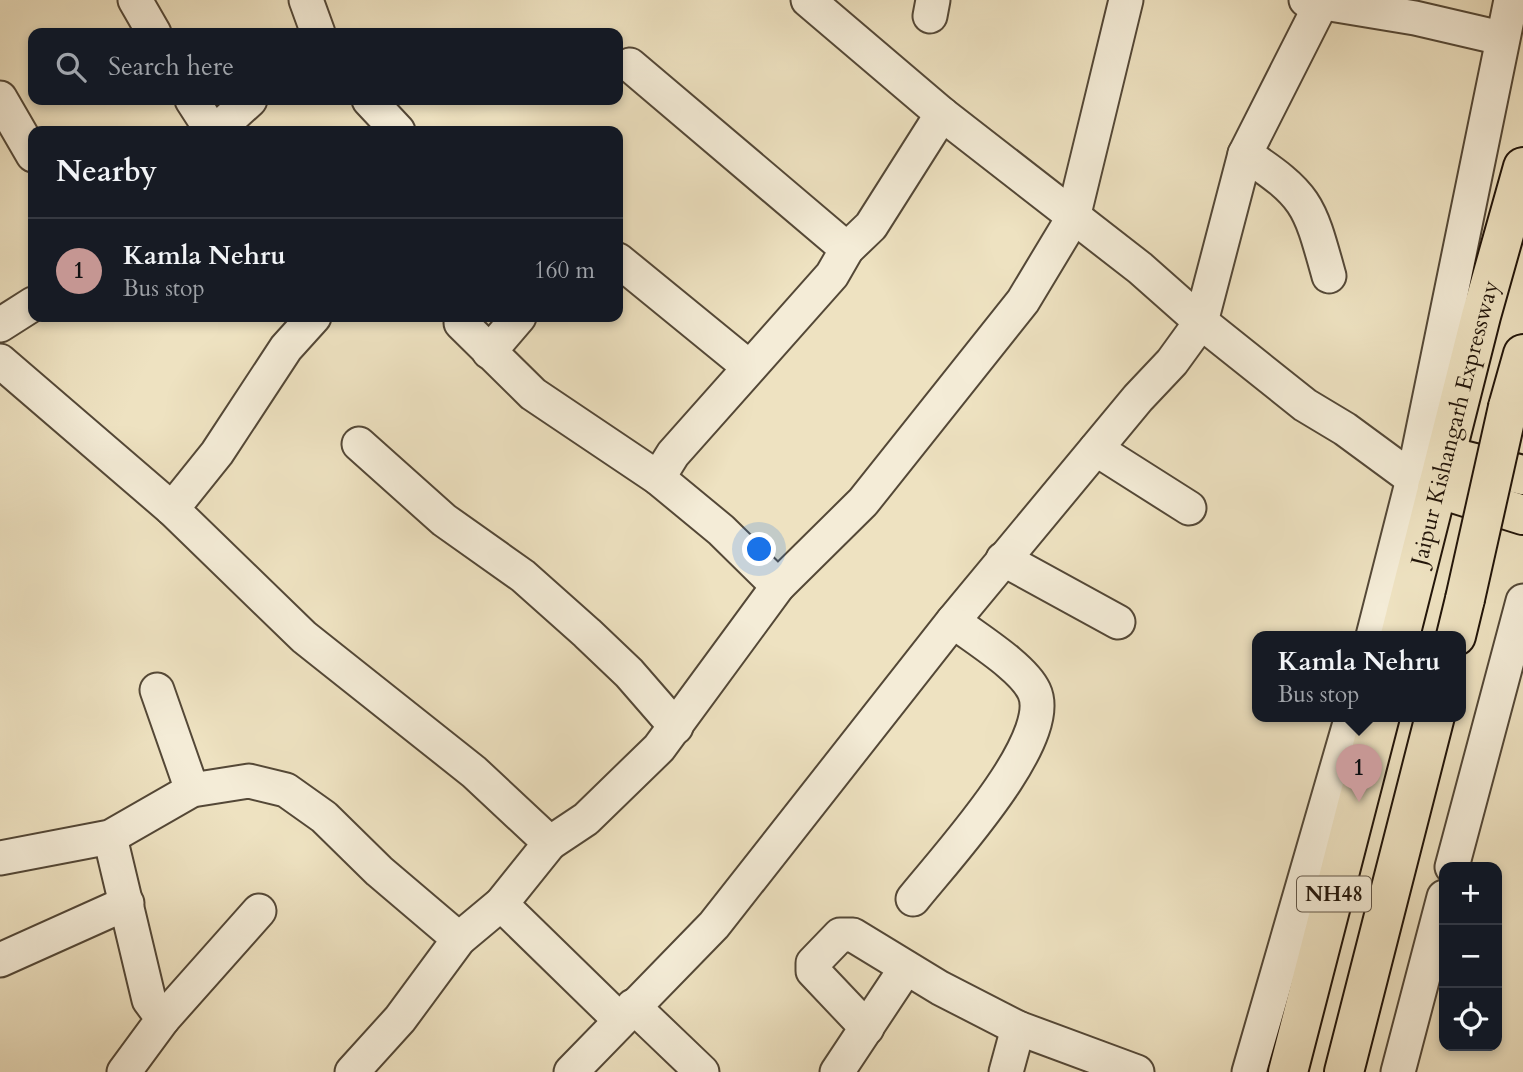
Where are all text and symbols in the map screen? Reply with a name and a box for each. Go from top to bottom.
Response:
search box [28,28,623,105]
icon: search [52,48,90,86]
text: Search here [108,49,234,84]
text: Nearby [56,151,157,192]
text: Kamla Nehru [123,238,286,273]
text: 1 [73,255,85,286]
text: 160 m [534,255,595,286]
text: Bus stop [123,273,205,304]
street label: Jaipur Kishangarh Expressway [1403,277,1506,572]
your location [742,532,776,566]
popup [1252,631,1466,722]
text: Kamla Nehru [1278,644,1440,679]
text: Bus stop [1278,679,1359,710]
pin: 1 [1336,744,1382,802]
map controls [1439,862,1502,1051]
button: + [1439,862,1502,925]
road number: NH48 [1297,876,1371,912]
button: − [1439,925,1502,988]
button: locate [1439,988,1502,1051]

